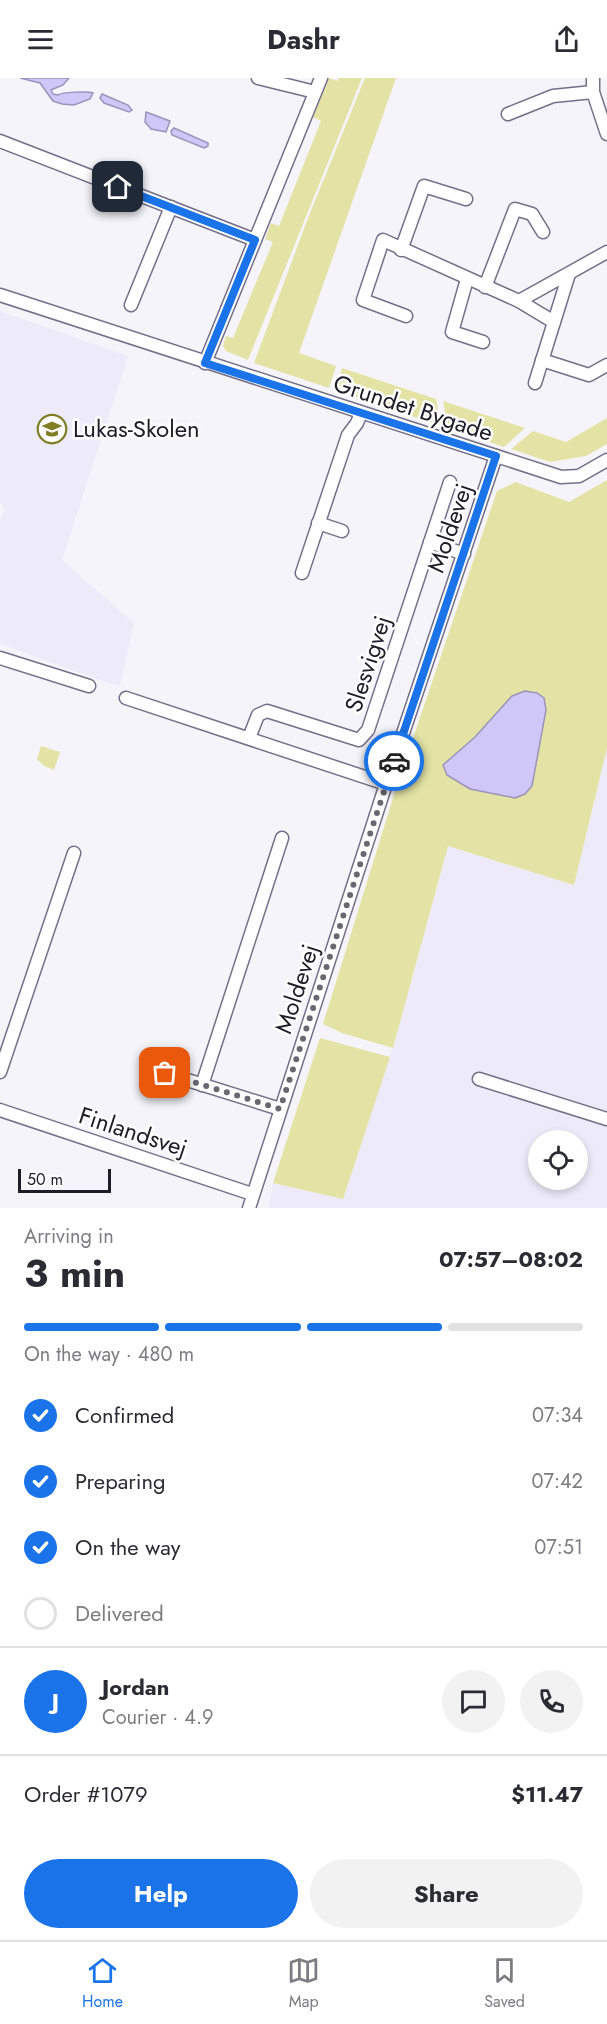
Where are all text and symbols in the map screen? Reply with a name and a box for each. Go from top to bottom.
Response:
text: Dashr [267,20,340,59]
icon: menu [24,23,57,56]
icon: share [550,23,583,56]
pin [92,161,143,212]
icon: home [101,170,134,203]
street label: Grundet Bygade [329,365,497,450]
place label: Lukas-Skolen [73,411,200,446]
school or university icon: Lukas-Skolen [36,413,68,445]
street label: Moldevej [418,478,481,577]
street label: Slesvigvej [335,611,400,717]
courier [364,731,424,791]
icon: car [378,745,411,778]
street label: Moldevej [266,940,327,1038]
pin [139,1047,190,1098]
icon: bag [148,1056,181,1089]
street label: Finlandsvej [74,1098,192,1166]
map controls [528,1130,588,1190]
button: locate [528,1130,588,1190]
scale bar [18,1166,111,1194]
text: 50 m [27,1168,63,1191]
text: Arriving in [24,1222,114,1251]
text: 07:57–08:02 [439,1243,583,1275]
text: 3 min [24,1245,125,1302]
text: On the way · 480 m [24,1340,194,1369]
icon: check [24,1399,57,1432]
text: Confirmed [75,1399,174,1431]
text: 07:34 [532,1401,583,1430]
icon: check [24,1465,57,1498]
text: Preparing [75,1465,166,1497]
text: 07:42 [531,1467,583,1496]
icon: check [24,1531,57,1564]
text: On the way [75,1531,180,1563]
text: 07:51 [534,1533,583,1562]
text: Delivered [75,1597,164,1629]
button: chat [442,1670,505,1733]
button: phone [520,1670,583,1733]
text: Jordan [102,1671,169,1703]
text: J [52,1685,59,1717]
text: Courier · 4.9 [102,1703,214,1732]
text: Order #1079 [24,1778,148,1810]
text: $11.47 [511,1778,583,1810]
button: Help [24,1859,298,1928]
button: Share [310,1859,583,1928]
tab: Home [82,1954,123,2013]
tab: Map [287,1954,320,2013]
tab: Saved [484,1954,525,2013]

